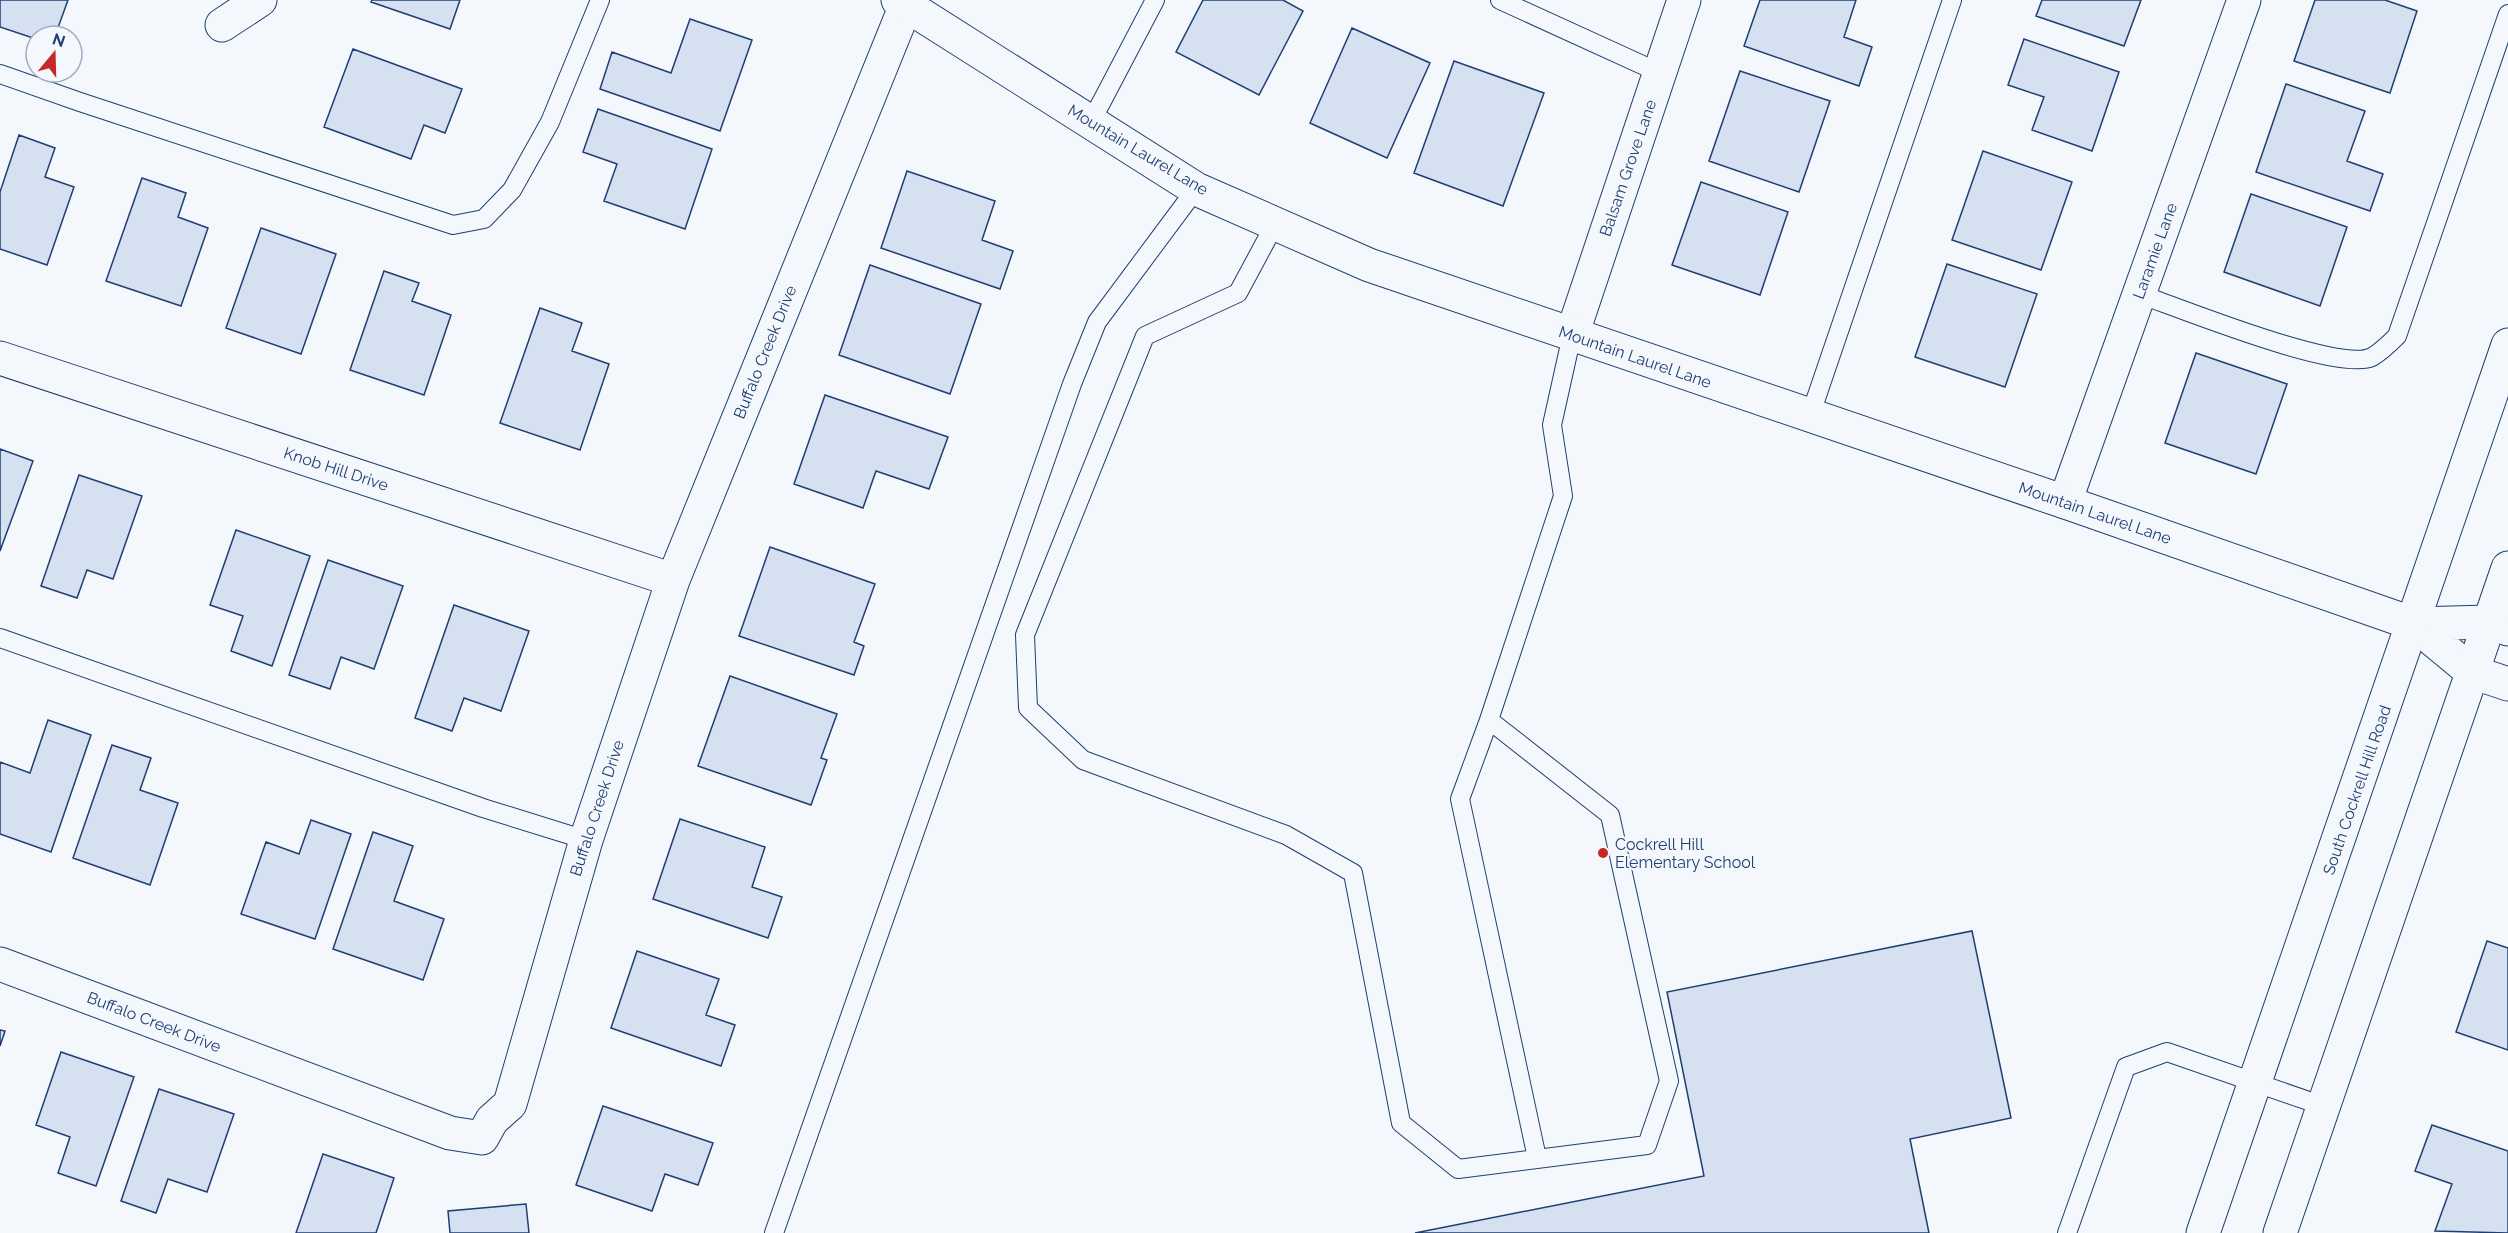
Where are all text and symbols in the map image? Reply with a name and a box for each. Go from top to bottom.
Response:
north arrow [24,24,84,84]
text: N [50,29,68,51]
street label: Balsam Grove Lane [1596,97,1660,239]
street label: Mountain Laurel Lane [1064,101,1212,199]
street label: Laramie Lane [2129,200,2181,302]
street label: Buffalo Creek Drive [730,283,800,421]
street label: Mountain Laurel Lane [1556,322,1714,392]
street label: Knob Hill Drive [281,443,391,495]
street label: Mountain Laurel Lane [2016,478,2174,548]
street label: South Cockrell Hill Road [2319,703,2395,877]
street label: Buffalo Creek Drive [566,738,628,878]
place label: Cockrell Hill Elementary School [1615,835,1756,872]
marker: Cockrell Hill Elementary School [1596,846,1610,860]
street label: Buffalo Creek Drive [84,988,224,1056]

